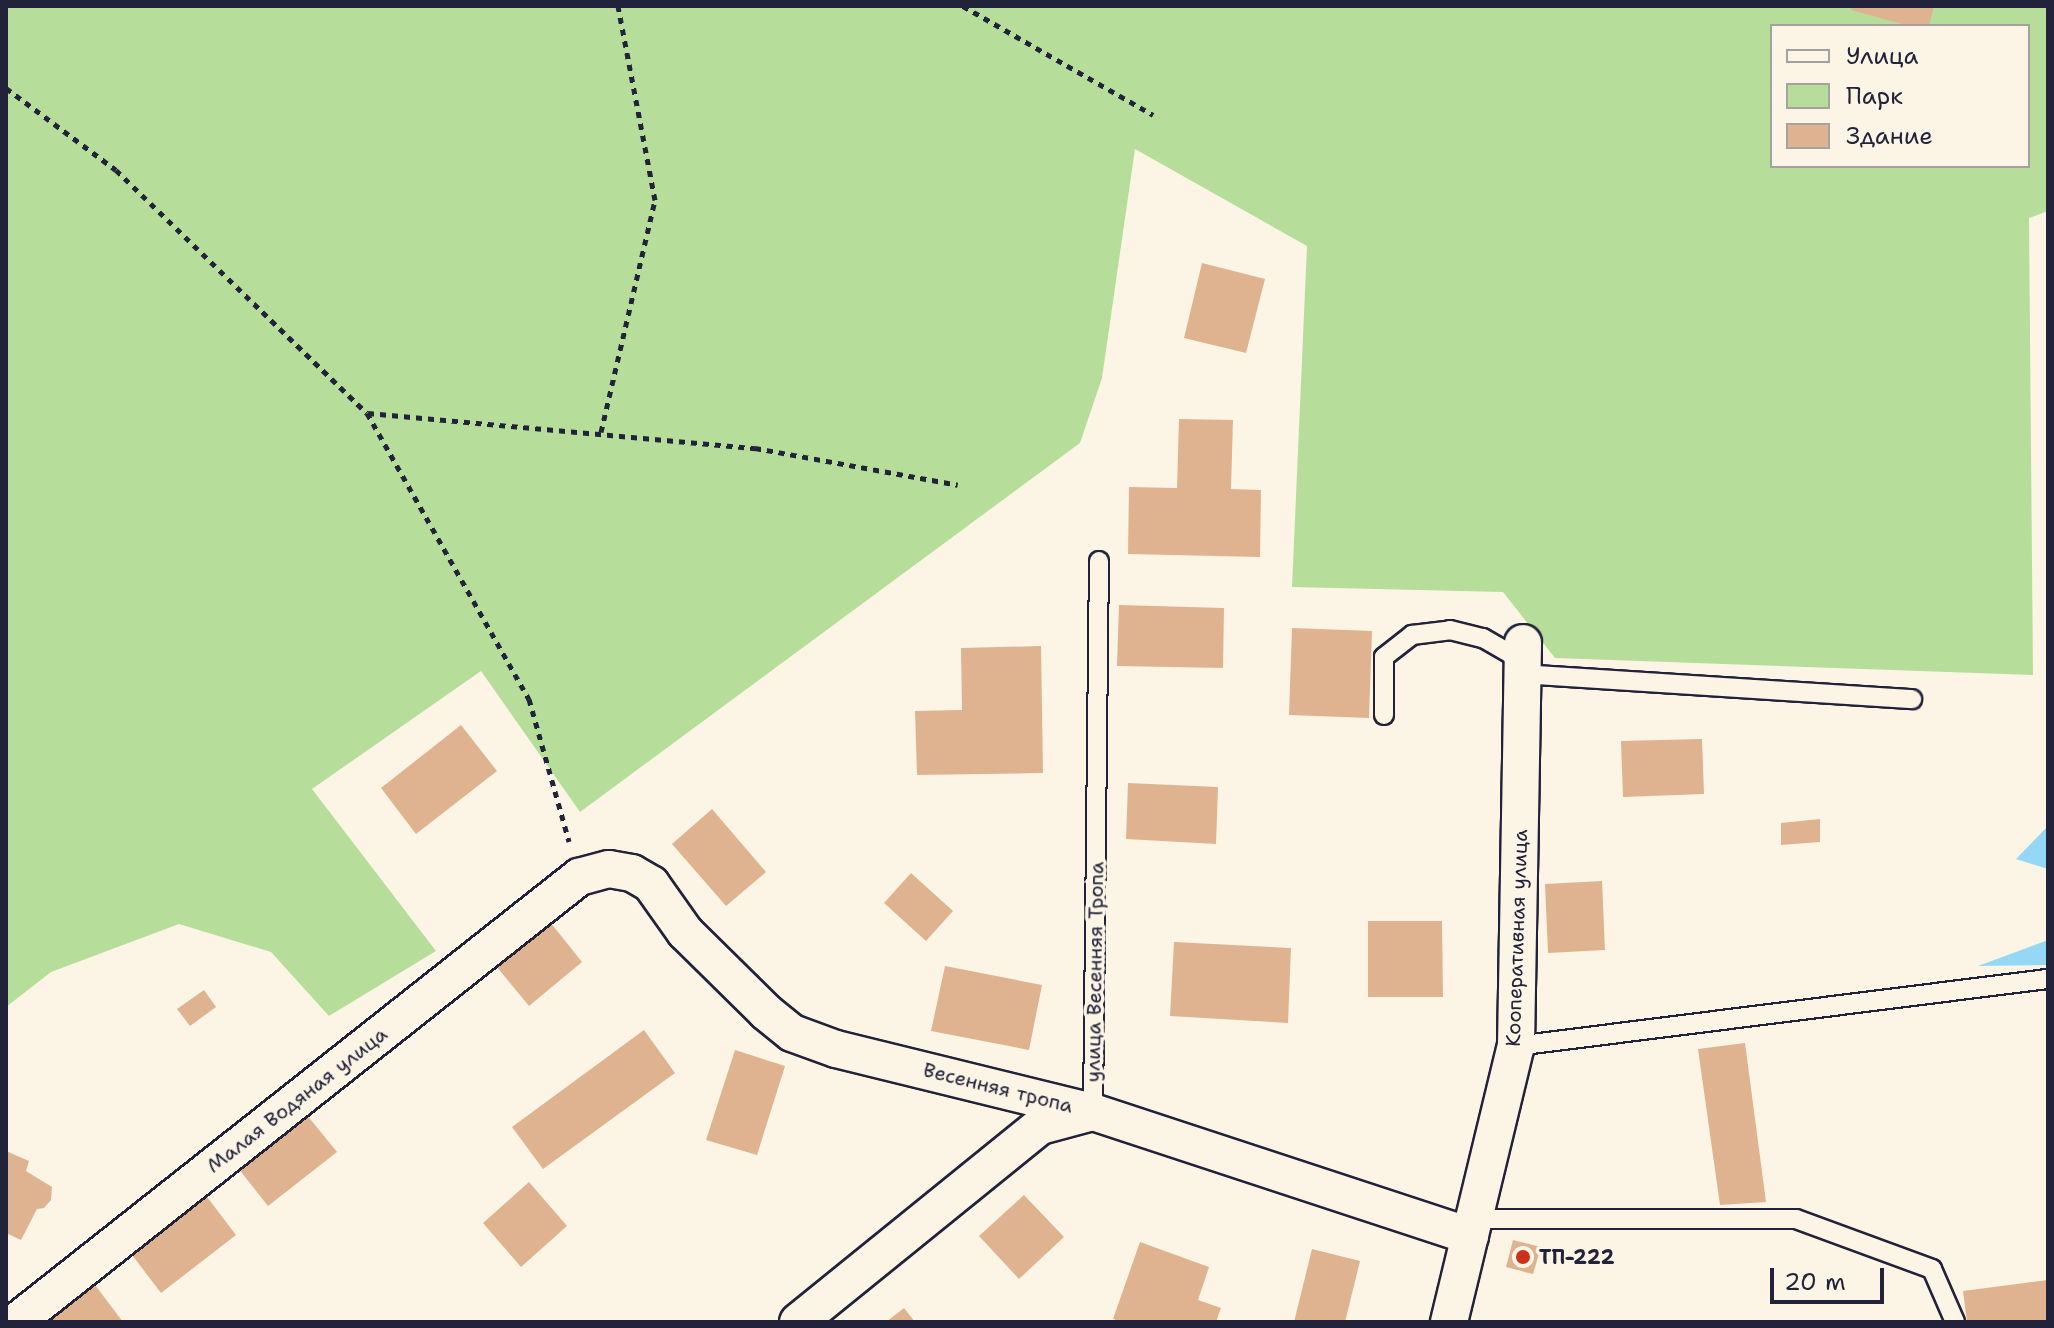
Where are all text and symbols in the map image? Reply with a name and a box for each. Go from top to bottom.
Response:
legend [1770,24,2030,168]
text: Улица [1846,40,1919,72]
text: Парк [1846,80,1903,112]
text: Здание [1846,120,1933,152]
street label: Кооперативная улица [1501,829,1533,1047]
street label: улица Весенняя Тропа [1081,861,1109,1083]
street label: Малая Водяная улица [202,1022,392,1178]
street label: Весенняя тропа [921,1058,1075,1118]
place label: ТП-222 [1539,1245,1615,1269]
marker: ТП-222 [1514,1248,1532,1266]
scale bar [1774,1252,1888,1302]
text: 20 m [1784,1266,1846,1298]

